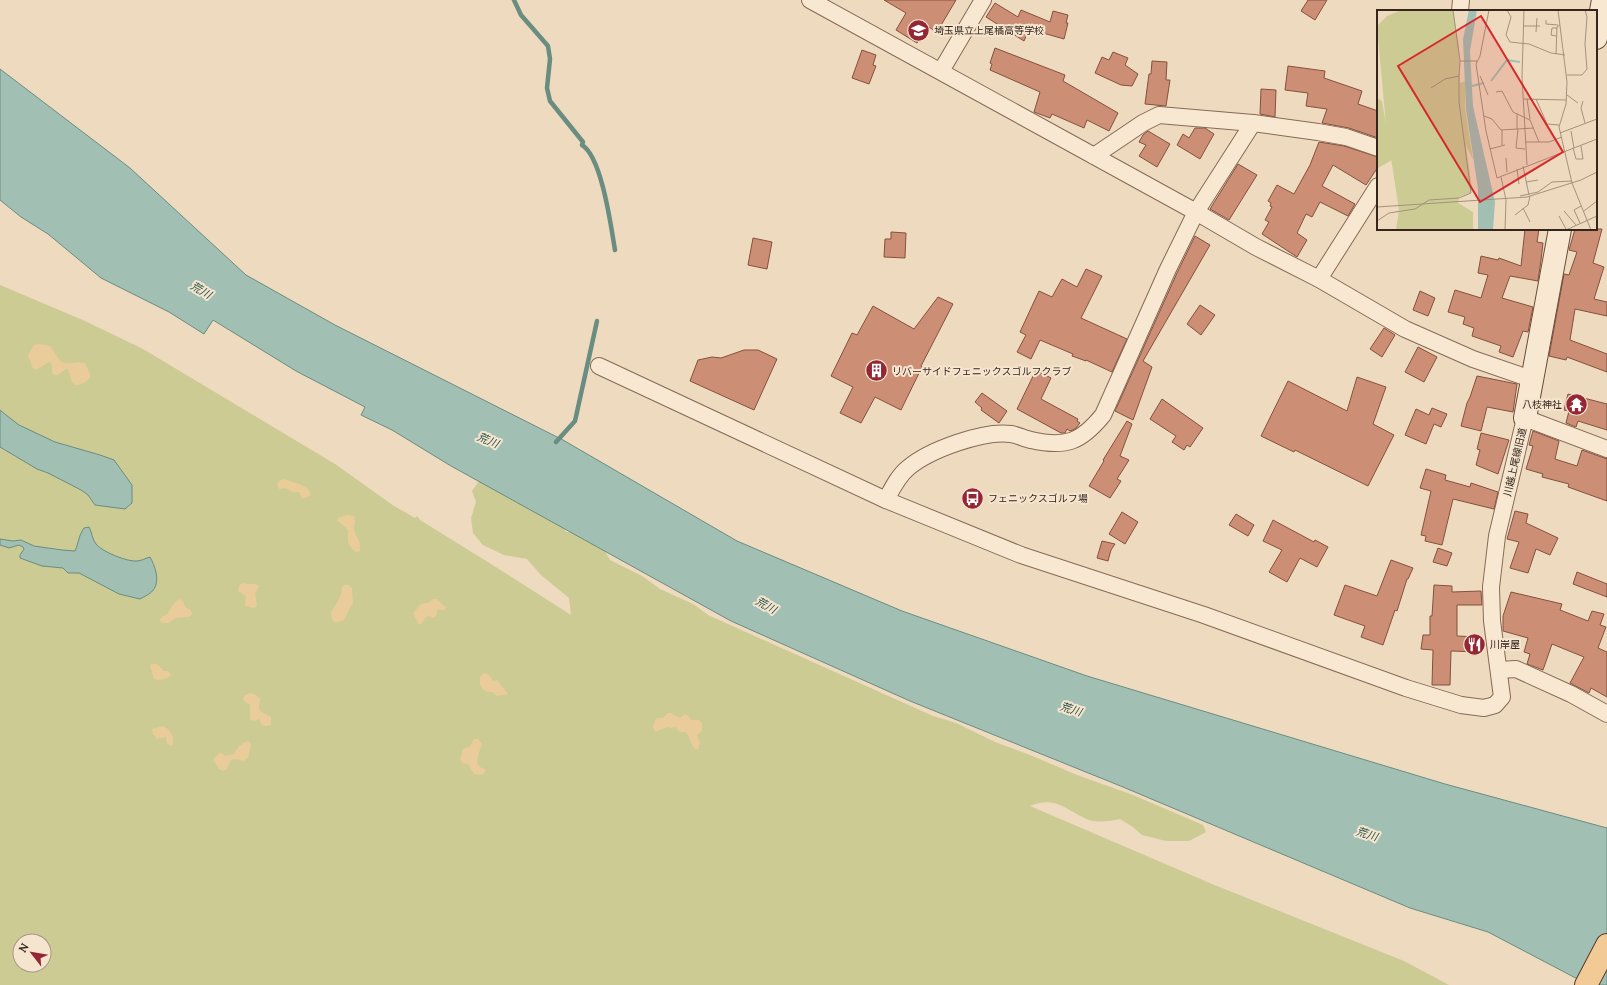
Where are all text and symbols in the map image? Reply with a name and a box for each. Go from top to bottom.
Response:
inset map [1377,10,1597,230]
school or university icon: 埼玉県立上尾橘高等学校 [905,17,931,43]
place label: 埼玉県立上尾橘高等学校 [934,24,1044,37]
water label: 荒川 [188,278,215,302]
building icon: リバーサイドフェニックスゴルフクラブ [864,358,890,384]
place label: リバーサイドフェニックスゴルフクラブ [892,365,1072,378]
temple icon: 八枝神社 [1564,391,1590,417]
place label: 八枝神社 [1522,398,1562,411]
street label: 川越上尾線旧道 [1501,426,1529,498]
water label: 荒川 [475,429,502,451]
bus stop icon: フェニックスゴルフ場 [959,485,985,511]
place label: フェニックスゴルフ場 [988,492,1088,505]
water label: 荒川 [753,594,780,617]
restaurant icon: 川岸屋 [1461,631,1487,657]
place label: 川岸屋 [1490,638,1520,651]
water label: 荒川 [1058,699,1085,719]
water label: 荒川 [1354,824,1381,844]
north arrow [12,933,52,973]
text: N [15,940,32,955]

